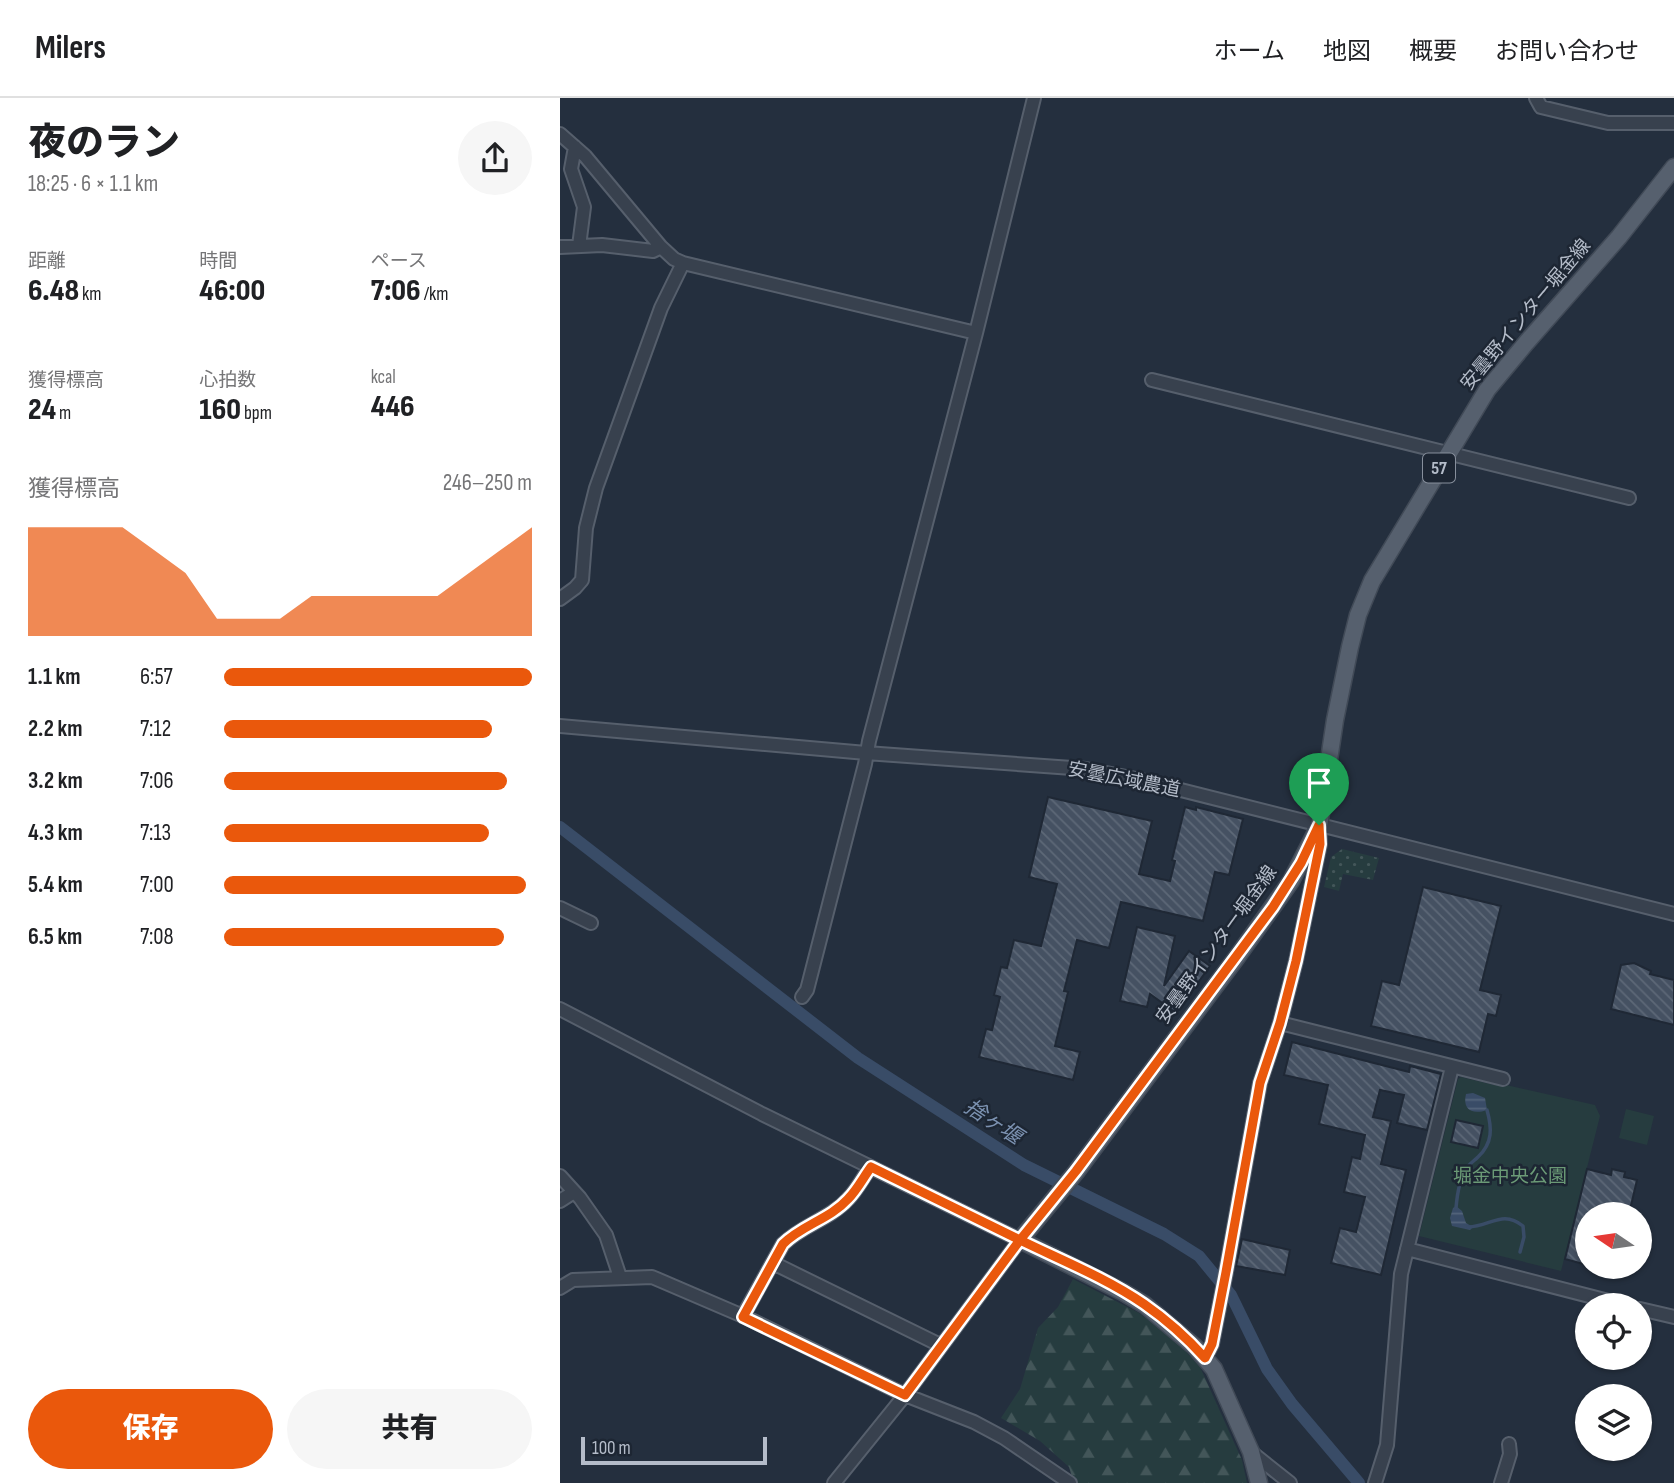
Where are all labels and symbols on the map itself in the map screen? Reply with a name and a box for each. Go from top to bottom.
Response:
street label: 安曇野インター堀金線 [1456,235,1596,395]
road number: 57 [1423,454,1455,482]
pin [1289,753,1349,825]
street label: 安曇広域農道 [1066,758,1182,802]
street label: 安曇野インター堀金線 [1152,861,1282,1029]
water label: 捨ヶ堰 [960,1094,1030,1152]
park label: 堀金中央公園 [1453,1165,1567,1188]
north arrow [1575,1202,1652,1279]
scale bar [581,1434,766,1466]

